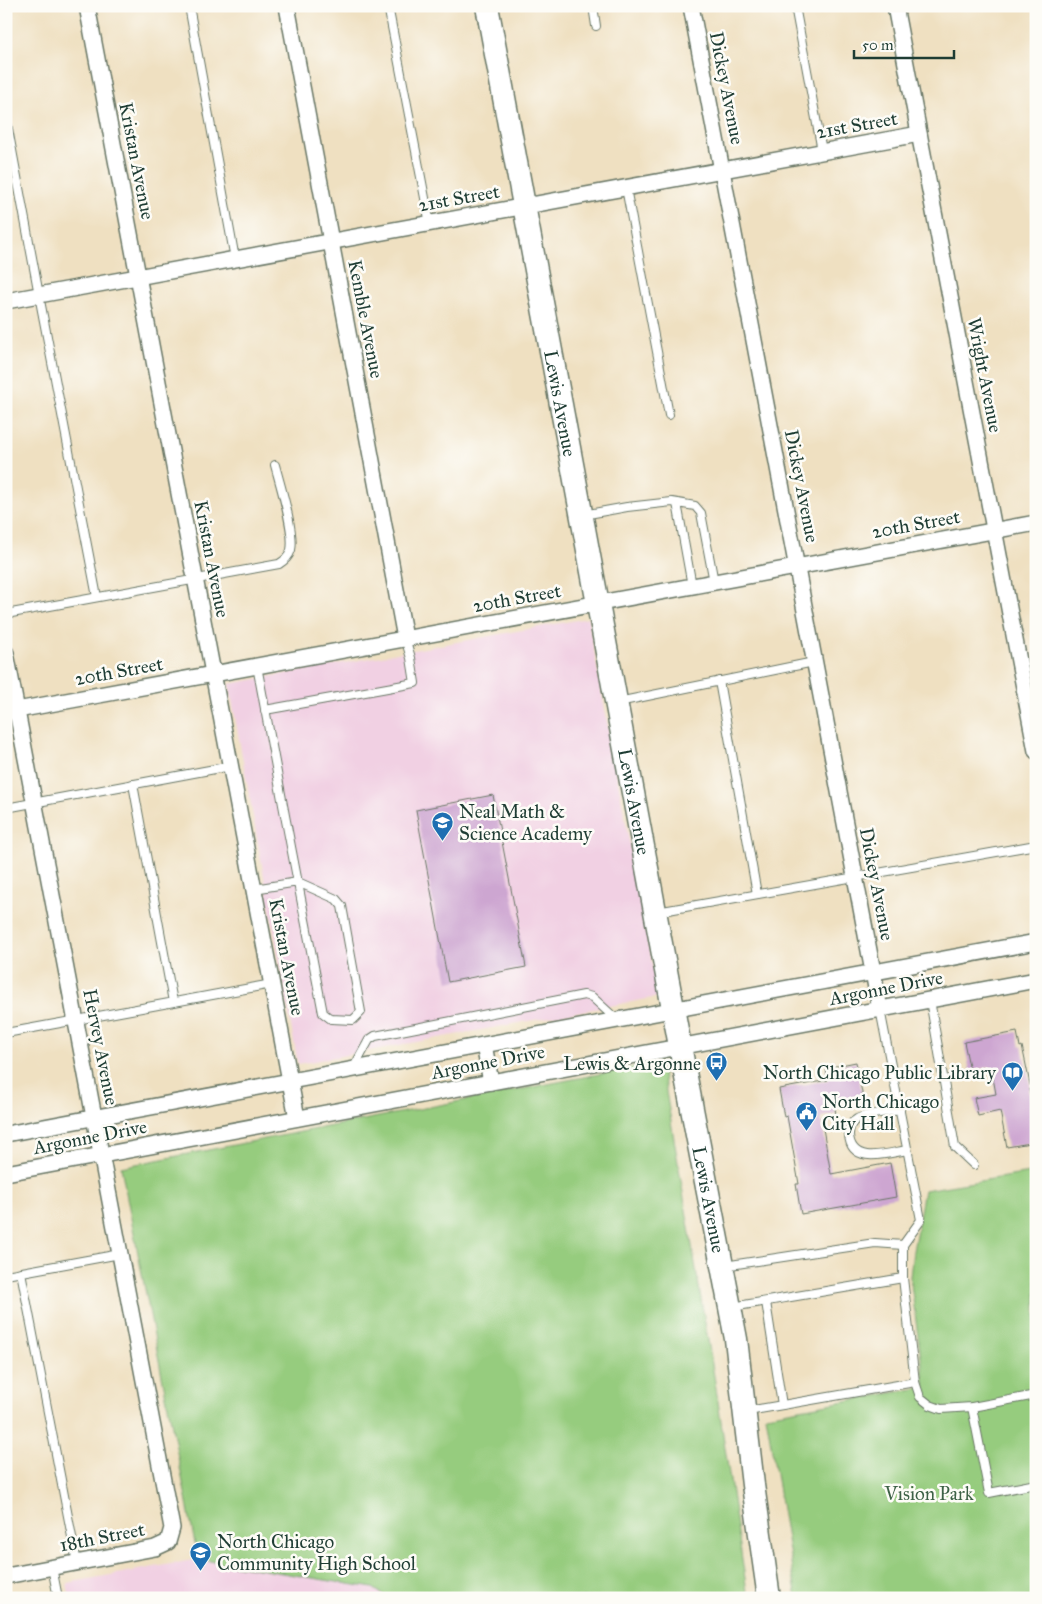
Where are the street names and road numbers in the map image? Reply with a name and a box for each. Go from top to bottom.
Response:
street label: Dickey Avenue [705,30,749,147]
street label: Kristan Avenue [114,100,160,222]
street label: 21st Street [815,107,900,143]
street label: 21st Street [417,180,502,216]
street label: Kemble Avenue [343,258,389,380]
street label: Wright Avenue [962,315,1007,435]
street label: Lewis Avenue [540,348,582,458]
street label: Dickey Avenue [780,428,824,545]
street label: Kristan Avenue [189,498,235,620]
street label: 20th Street [870,505,962,543]
street label: 20th Street [471,579,563,617]
street label: 20th Street [73,652,165,690]
street label: Lewis Avenue [613,746,656,857]
street label: Dickey Avenue [855,826,899,943]
street label: Kristan Avenue [264,896,310,1018]
street label: Argonne Drive [826,966,945,1011]
street label: Hervey Avenue [78,987,124,1107]
street label: Argonne Drive [428,1040,547,1085]
street label: Argonne Drive [30,1115,149,1160]
street label: Lewis Avenue [688,1144,731,1255]
street label: 18th Street [58,1517,147,1557]

